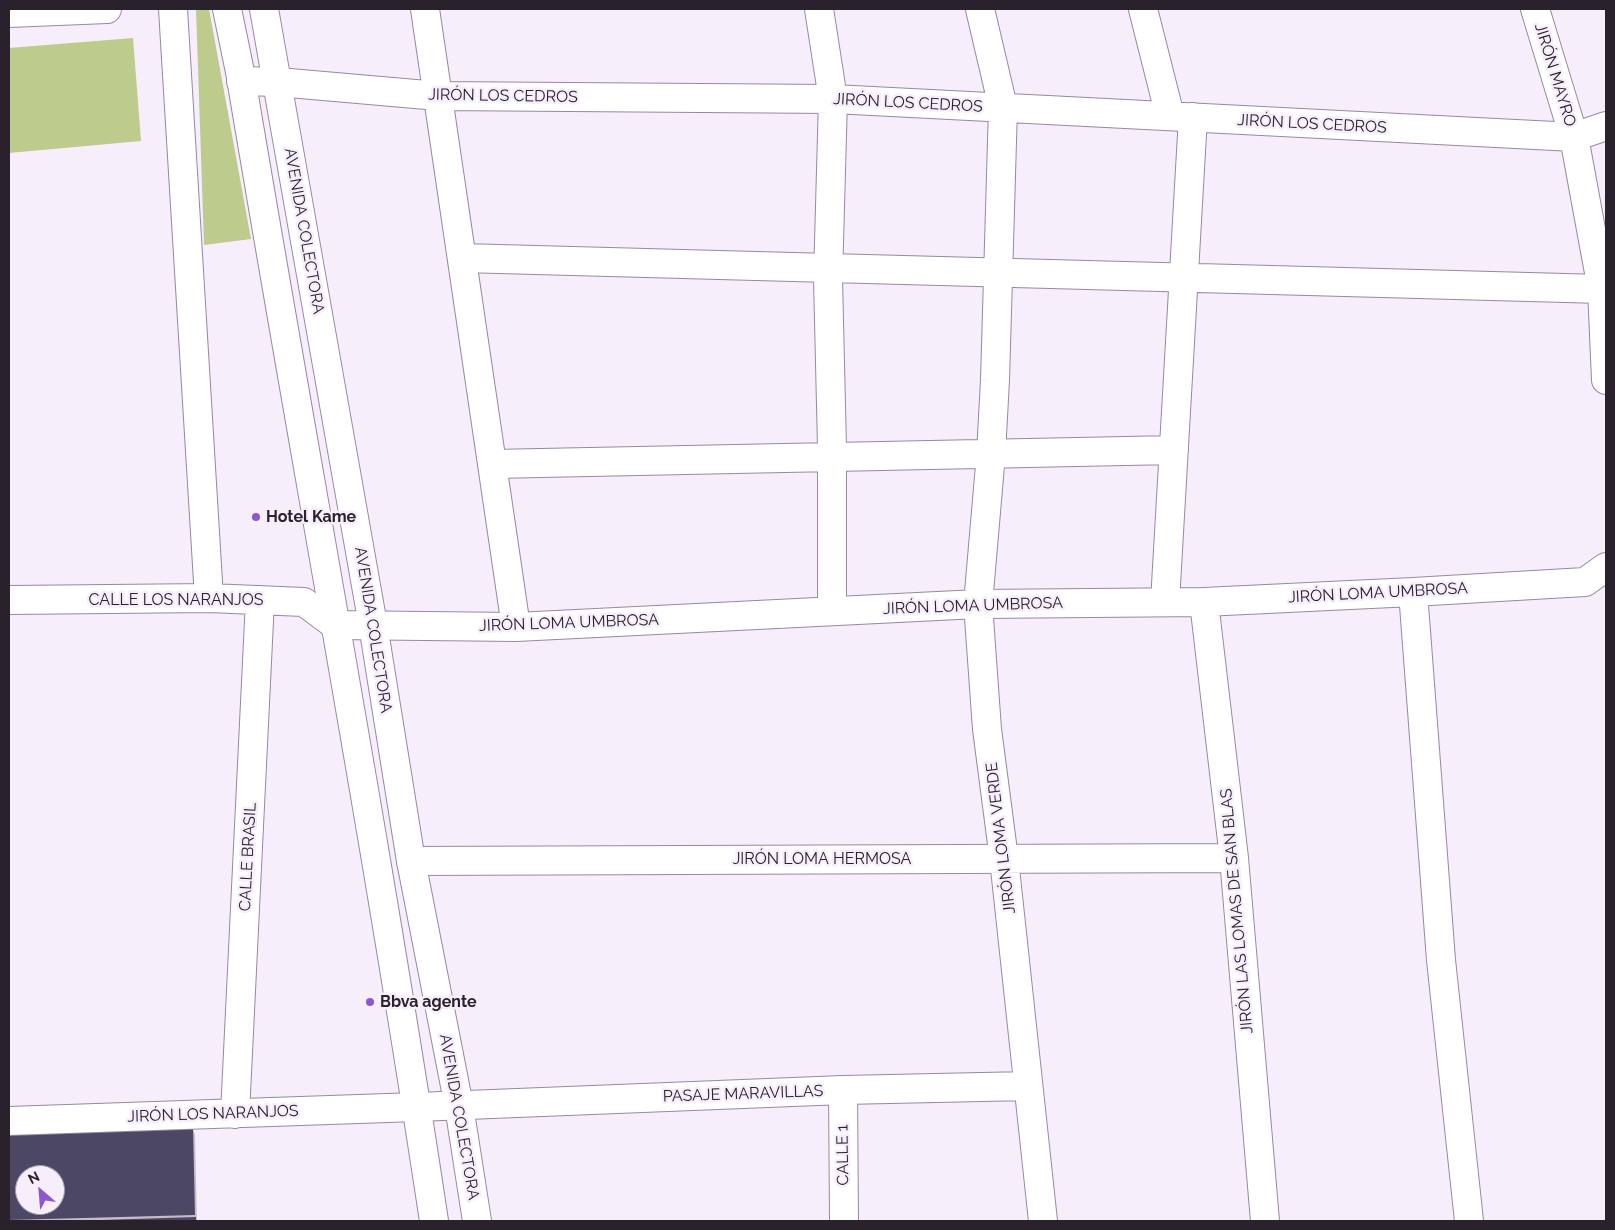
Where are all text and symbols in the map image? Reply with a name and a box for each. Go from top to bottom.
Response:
street label: JIRÓN MAYRO [1530,21,1580,129]
street label: JIRÓN LOS CEDROS [428,85,578,107]
street label: JIRÓN LOS CEDROS [833,89,983,117]
street label: JIRÓN LOS CEDROS [1237,110,1387,138]
street label: AVENIDA COLECTORA [280,147,328,315]
place label: Hotel Kame [266,507,356,527]
marker: Hotel Kame [250,511,262,523]
street label: AVENIDA COLECTORA [350,546,396,714]
street label: JIRÓN LOMA UMBROSA [1288,579,1468,607]
street label: CALLE LOS NARANJOS [89,590,263,610]
street label: JIRÓN LOMA UMBROSA [883,593,1063,619]
street label: JIRÓN LOMA UMBROSA [479,610,659,636]
street label: JIRÓN LOMA VERDE [982,761,1020,915]
street label: JIRÓN LAS LOMAS DE SAN BLAS [1217,788,1257,1034]
street label: CALLE BRASIL [236,802,260,912]
street label: JIRÓN LOMA HERMOSA [733,849,911,869]
place label: Bbva agente [380,992,476,1012]
marker: Bbva agente [364,996,376,1008]
street label: AVENIDA COLECTORA [435,1033,483,1201]
street label: PASAJE MARAVILLAS [662,1082,824,1106]
street label: JIRÓN LOS NARANJOS [127,1101,299,1127]
street label: CALLE 1 [833,1124,853,1186]
north arrow [15,1165,65,1215]
text: N [25,1168,42,1187]

